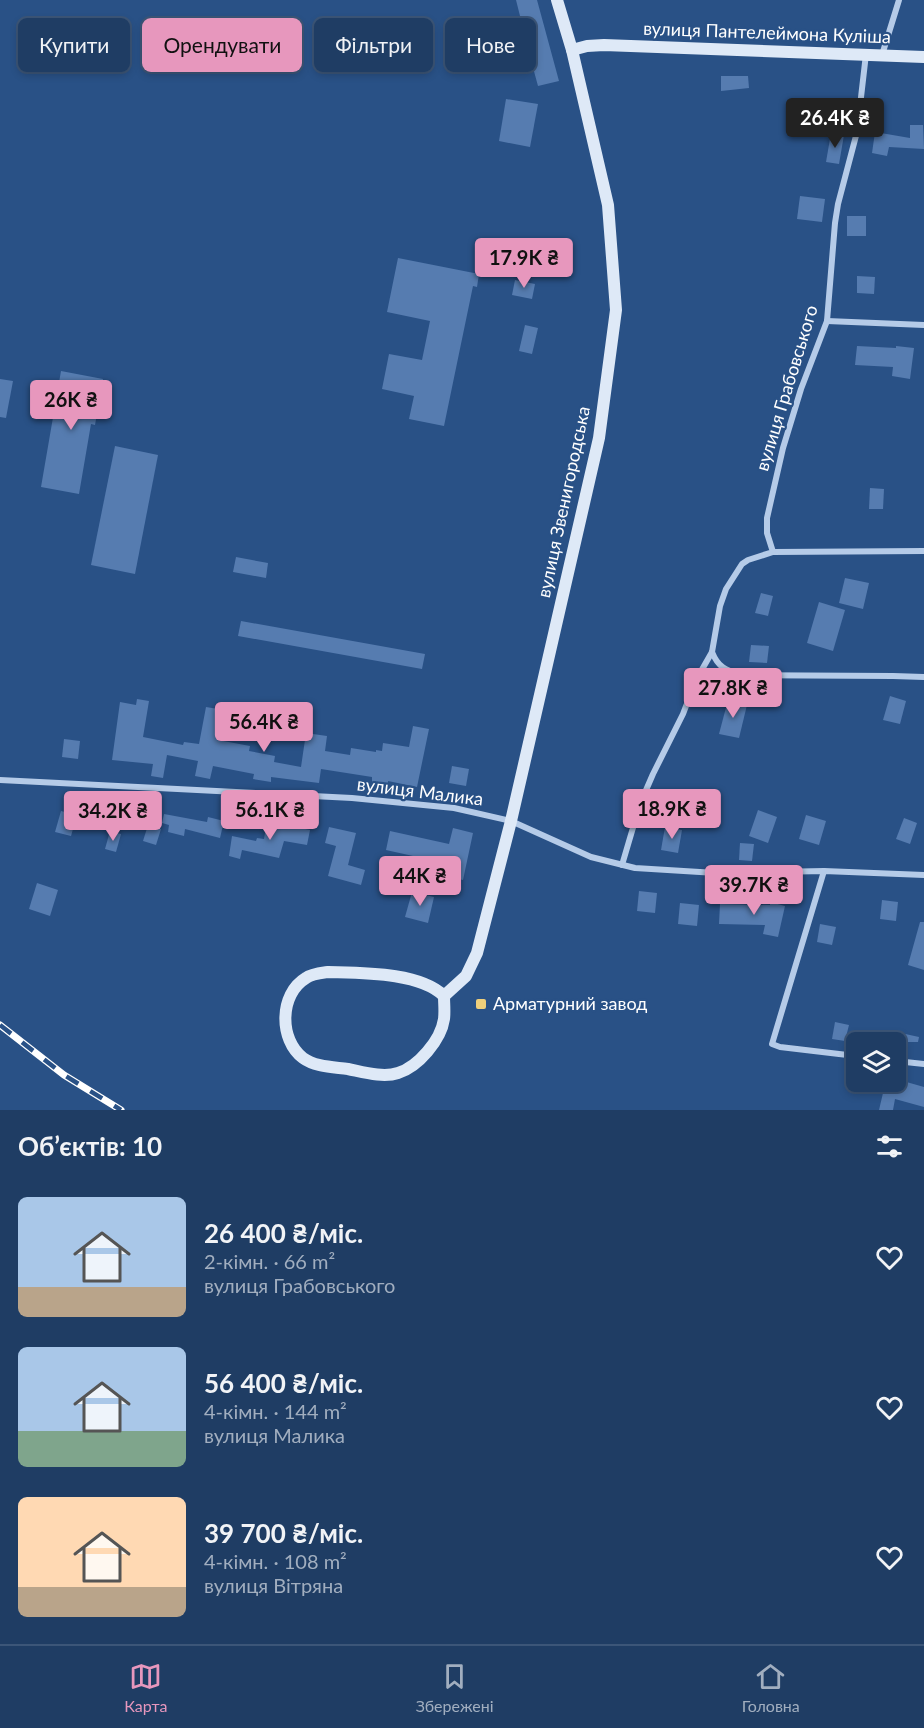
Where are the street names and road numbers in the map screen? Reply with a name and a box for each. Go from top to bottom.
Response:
street label: вулиця Пантелеймона Куліша [643,17,891,47]
street label: вулиця Грабовського [750,302,822,473]
street label: вулиця Звенигородська [532,404,594,600]
street label: вулиця Малика [356,772,484,810]

